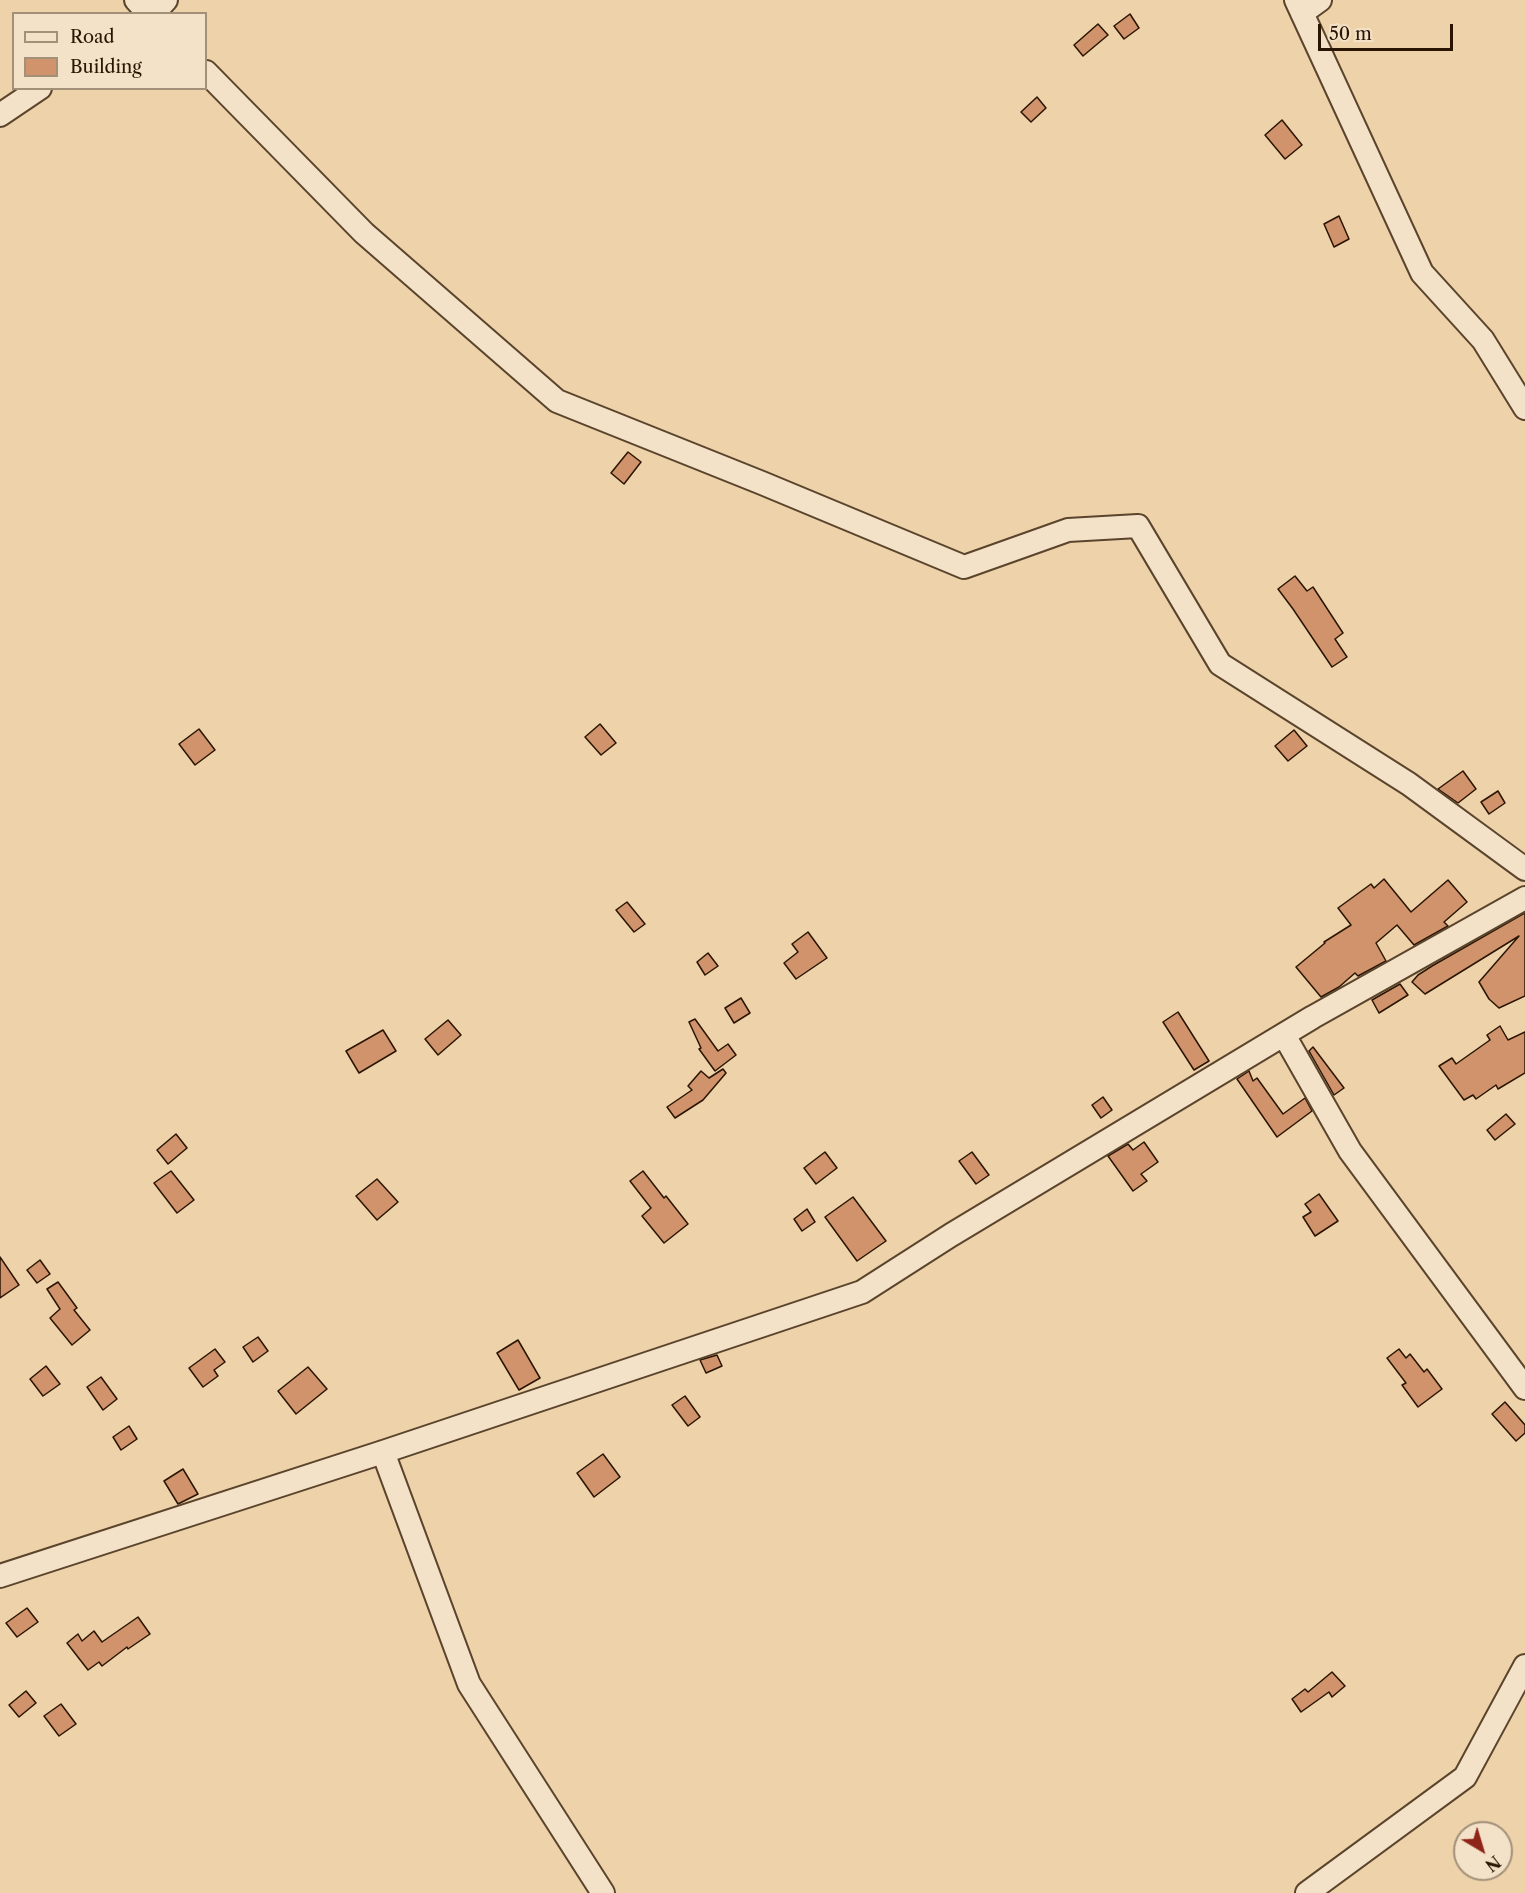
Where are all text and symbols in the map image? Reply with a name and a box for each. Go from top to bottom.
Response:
legend [12,12,207,90]
scale bar [1321,12,1456,50]
text: 50 m [1329,23,1372,45]
text: Road [70,26,115,48]
text: Building [70,56,142,78]
north arrow [1453,1821,1513,1881]
text: N [1481,1851,1504,1876]

